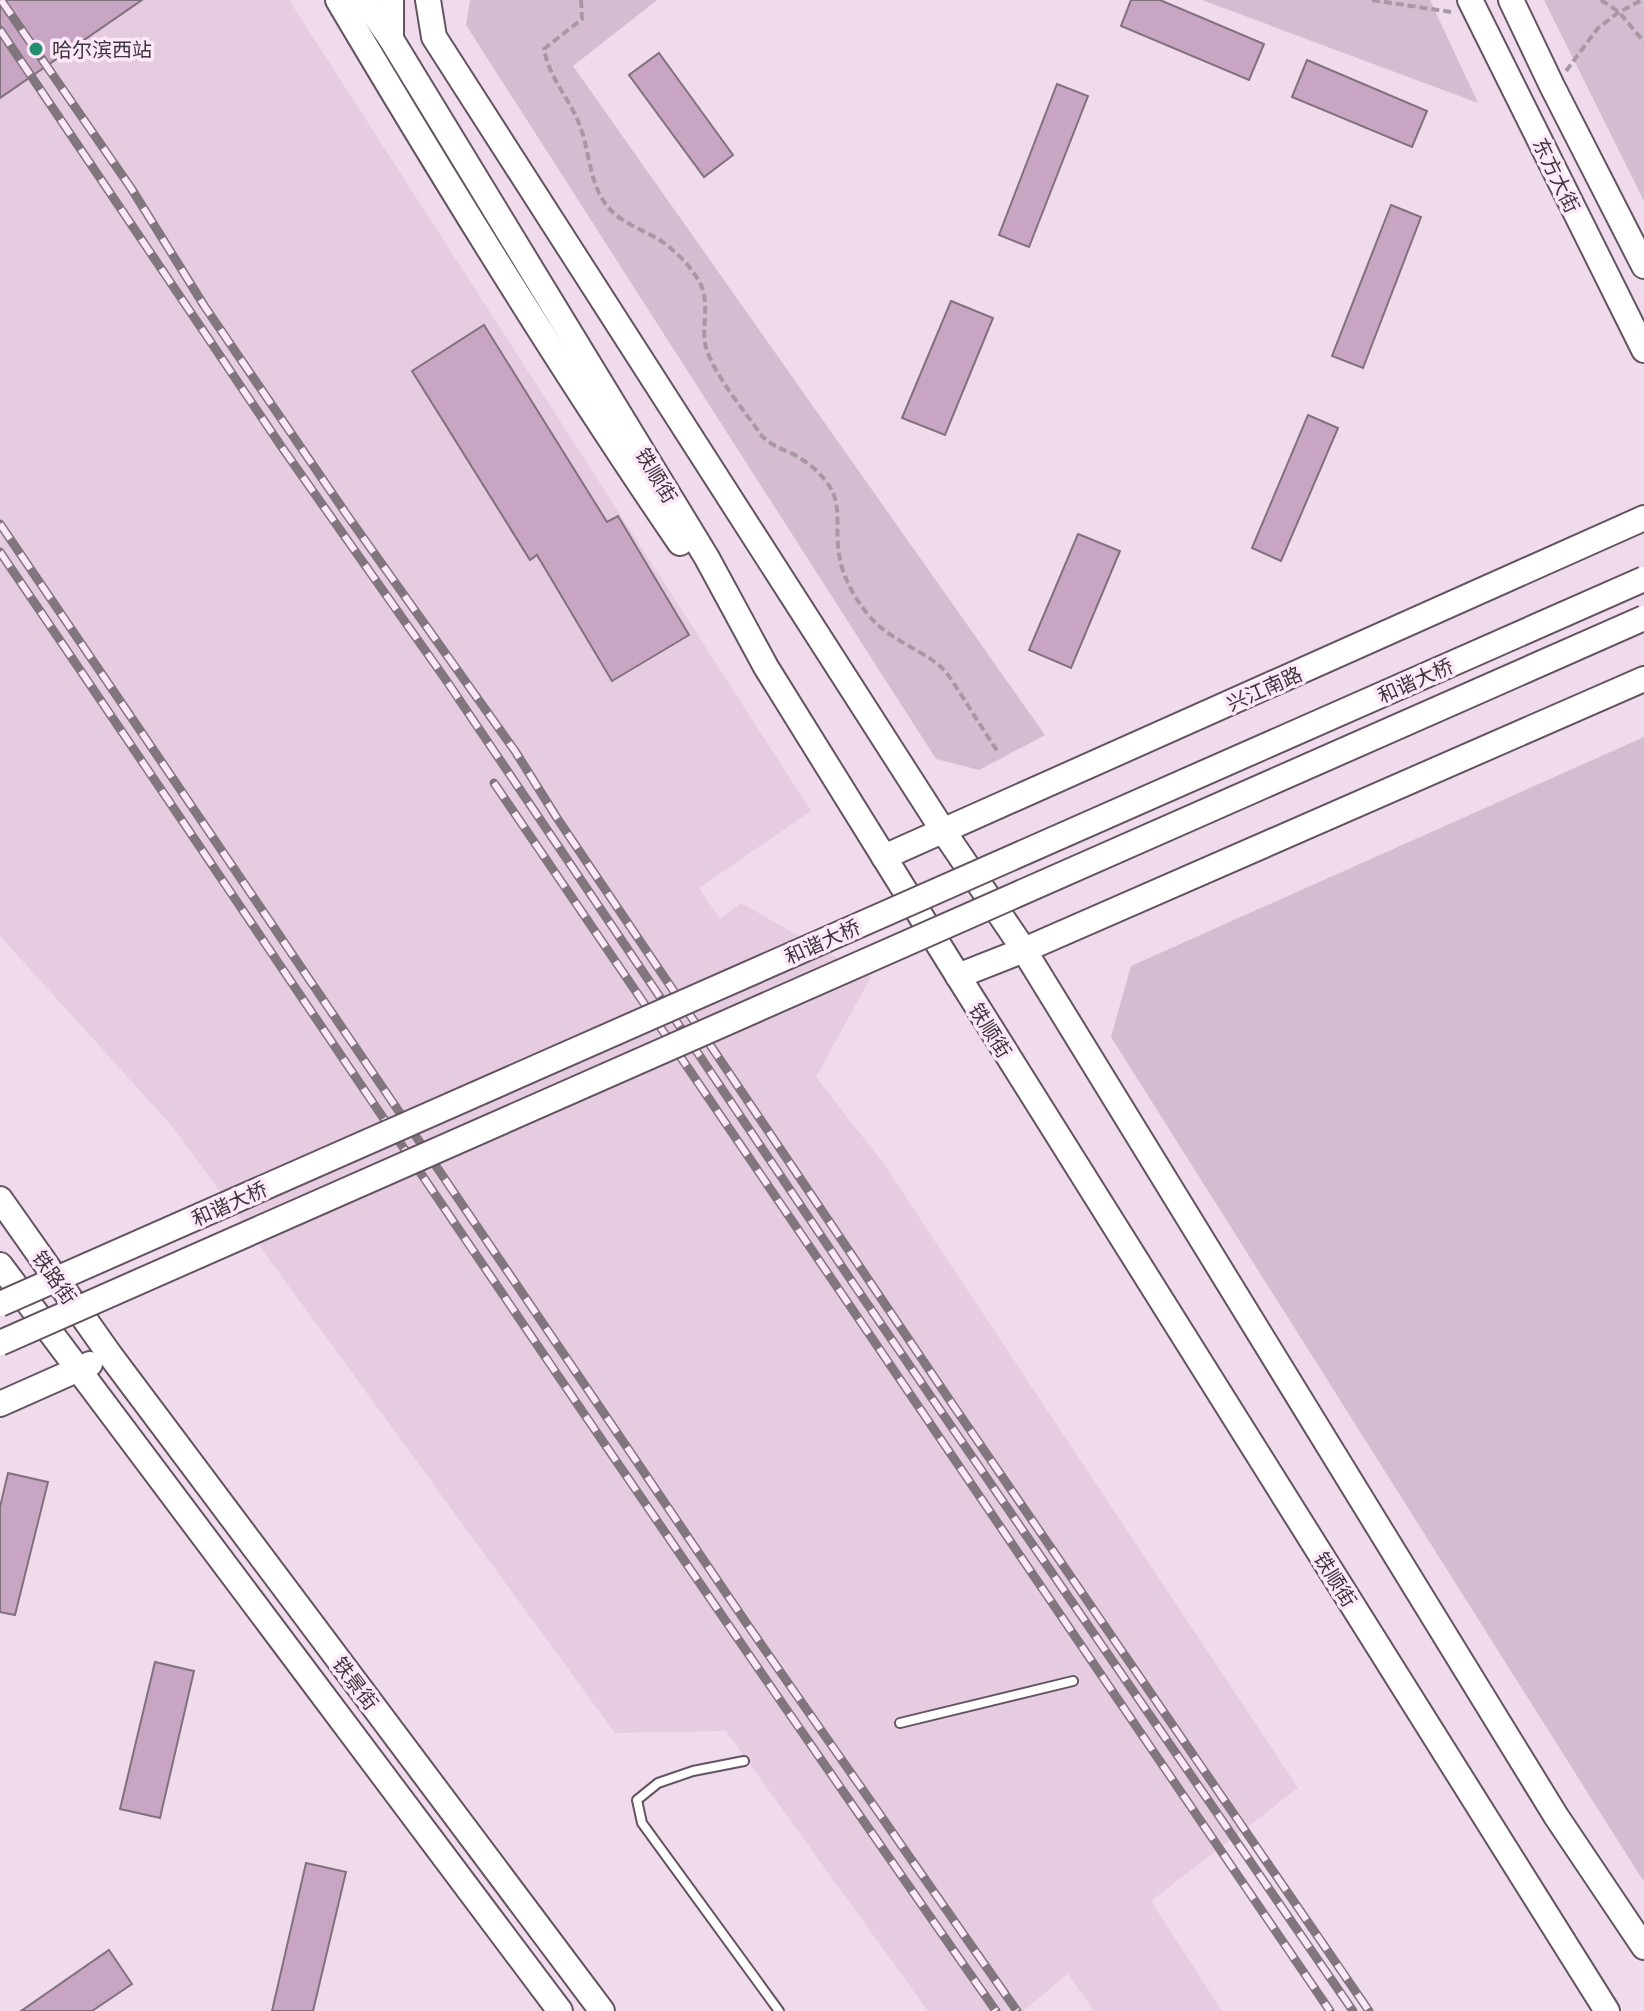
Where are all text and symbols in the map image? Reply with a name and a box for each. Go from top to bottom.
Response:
place label: 哈尔滨西站 [52,37,152,61]
marker: 哈尔滨西站 [27,40,45,58]
street label: 东方大街 [1529,134,1585,216]
street label: 铁顺街 [631,443,683,507]
street label: 和谐大桥 [1374,653,1456,707]
street label: 兴江南路 [1223,661,1305,715]
street label: 和谐大桥 [781,914,863,968]
street label: 铁顺街 [965,998,1017,1062]
street label: 和谐大桥 [188,1176,270,1230]
street label: 铁路街 [28,1246,82,1308]
street label: 铁顺街 [1310,1547,1362,1611]
street label: 铁景街 [328,1652,384,1714]

